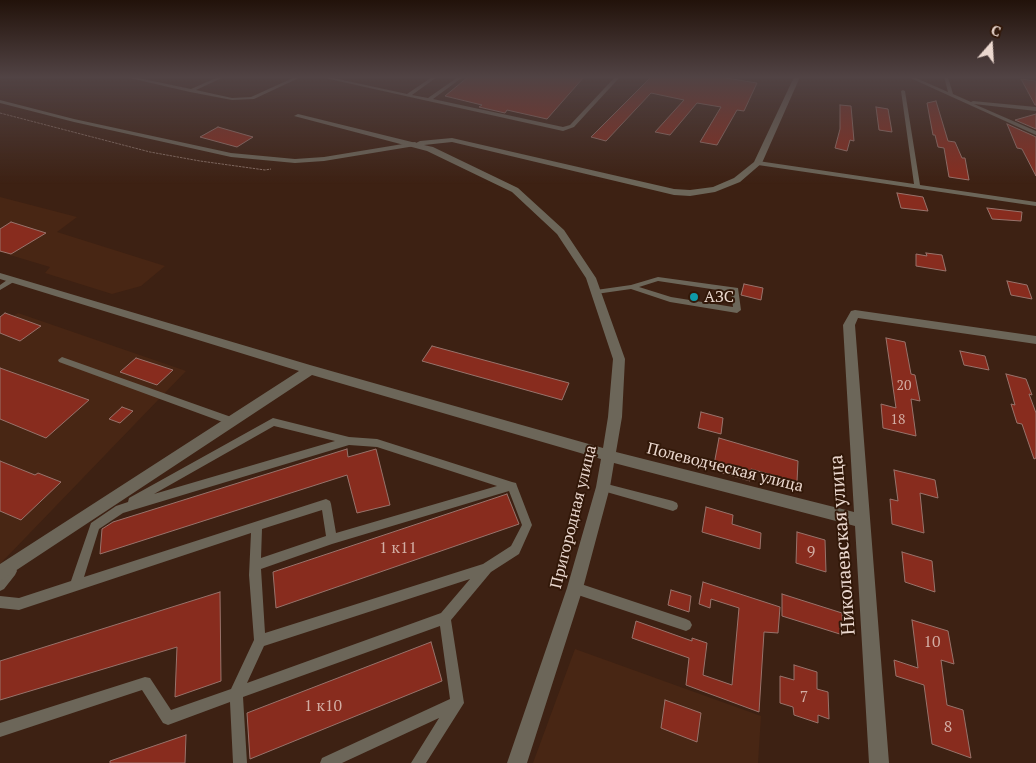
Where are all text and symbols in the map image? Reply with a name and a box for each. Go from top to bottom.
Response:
north arrow [966,20,1016,70]
text: С [989,20,1003,41]
place label: АЗС [704,287,734,307]
marker: АЗС [688,291,700,303]
house number: 20 [897,378,911,394]
house number: 18 [891,412,905,428]
street label: Полеводческая улица [645,439,805,497]
street label: Пригородная улица [547,443,601,591]
street label: Николаевская улица [825,454,861,636]
house number: 1 к11 [379,538,417,558]
house number: 9 [807,542,815,562]
house number: 10 [923,632,941,652]
house number: 7 [800,687,808,707]
house number: 1 к10 [304,696,342,716]
house number: 8 [944,717,952,737]

